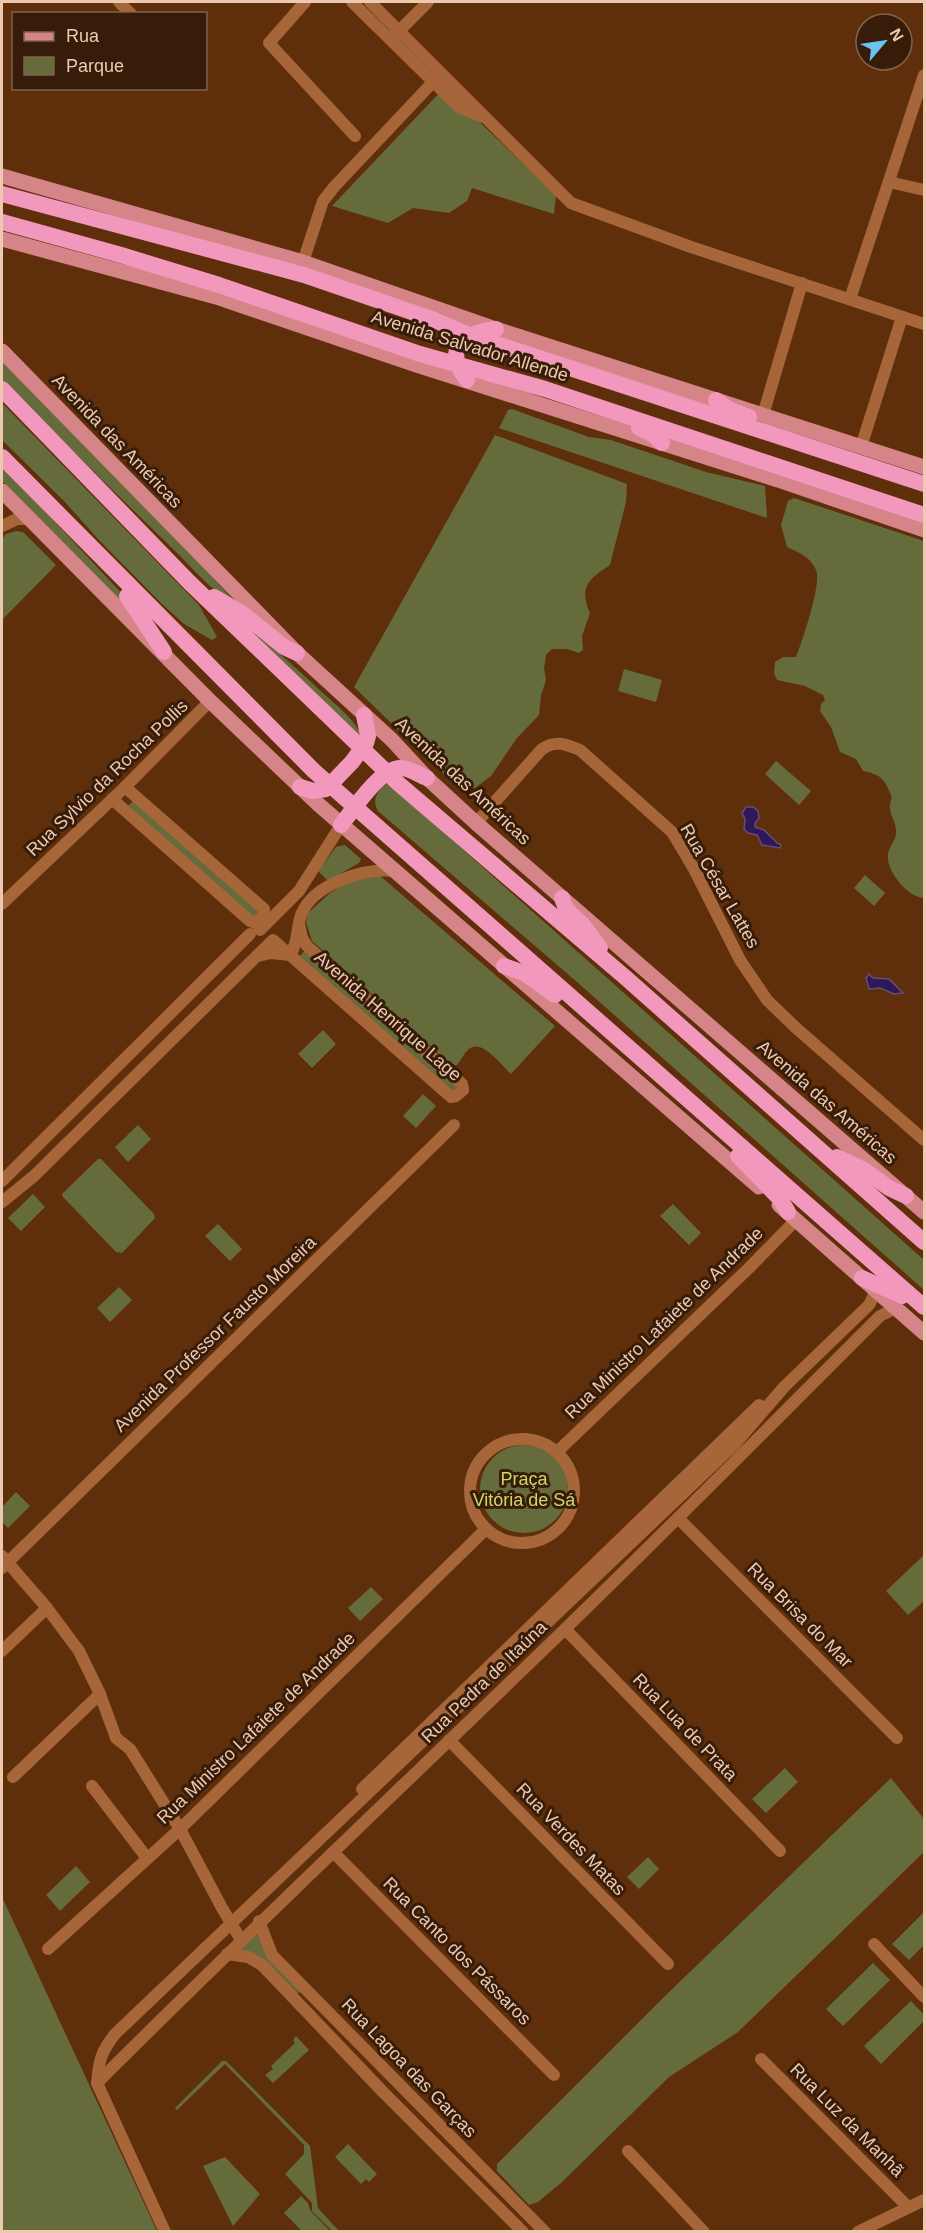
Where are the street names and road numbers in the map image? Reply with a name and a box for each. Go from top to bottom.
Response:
street label: Avenida Salvador Allende [369,306,571,386]
street label: Avenida das Américas [48,370,186,512]
street label: Rua Sylvio da Rocha Pollis [22,696,192,860]
street label: Avenida das Américas [391,713,535,849]
street label: Rua César Lattes [676,820,764,952]
street label: Avenida Henrique Lage [311,947,465,1085]
street label: Avenida das Américas [753,1036,901,1168]
street label: Rua Ministro Lafaiete de Andrade [561,1223,767,1423]
street label: Avenida Professor Fausto Moreira [110,1231,321,1436]
street label: Rua Brisa do Mar [743,1558,857,1672]
street label: Rua Pedra de Itaúna [417,1616,551,1747]
street label: Rua Ministro Lafaiete de Andrade [153,1628,359,1828]
street label: Rua Lua de Prata [629,1669,742,1785]
street label: Rua Verdes Matas [512,1779,630,1899]
street label: Rua Canto dos Pássaros [379,1873,535,2029]
street label: Rua Lagoa das Garças [338,1994,480,2142]
street label: Rua Luz da Manhã [786,2059,909,2182]

